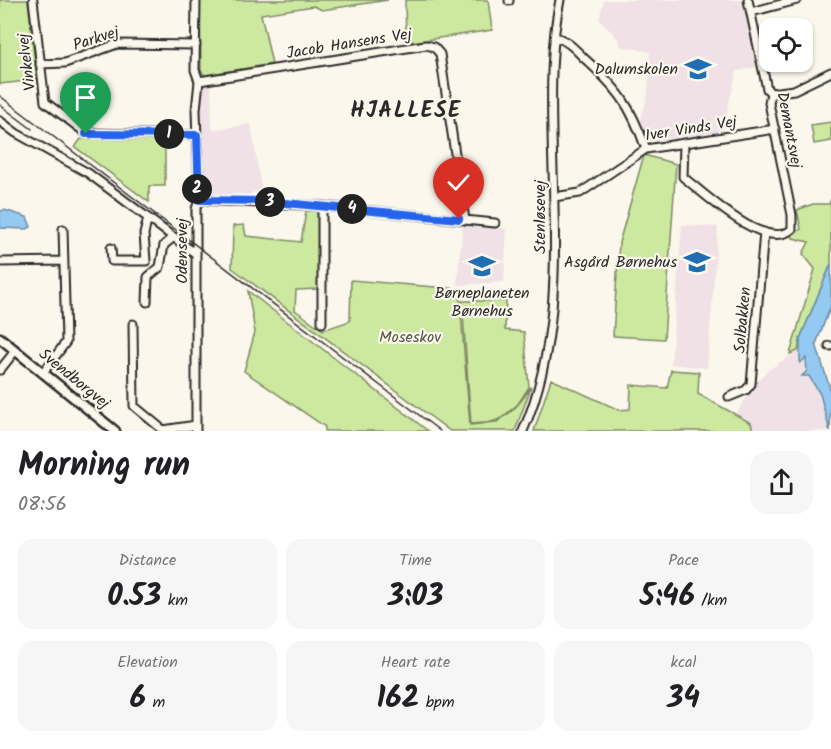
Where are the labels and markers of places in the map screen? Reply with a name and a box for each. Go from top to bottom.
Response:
school or university icon: Dalumskolen [683,54,713,84]
place label: Dalumskolen [595,57,678,82]
pin [60,72,111,134]
pin: 1 [154,119,184,149]
pin [433,157,484,219]
pin: 2 [182,174,212,204]
pin: 3 [255,187,285,217]
pin: 4 [337,194,367,224]
school or university icon: Asgård Børnehus [682,247,712,277]
place label: Asgård Børnehus [564,250,677,275]
school or university icon: Børneplaneten Børnehus [467,251,497,281]
place label: Børneplaneten Børnehus [434,281,530,324]

